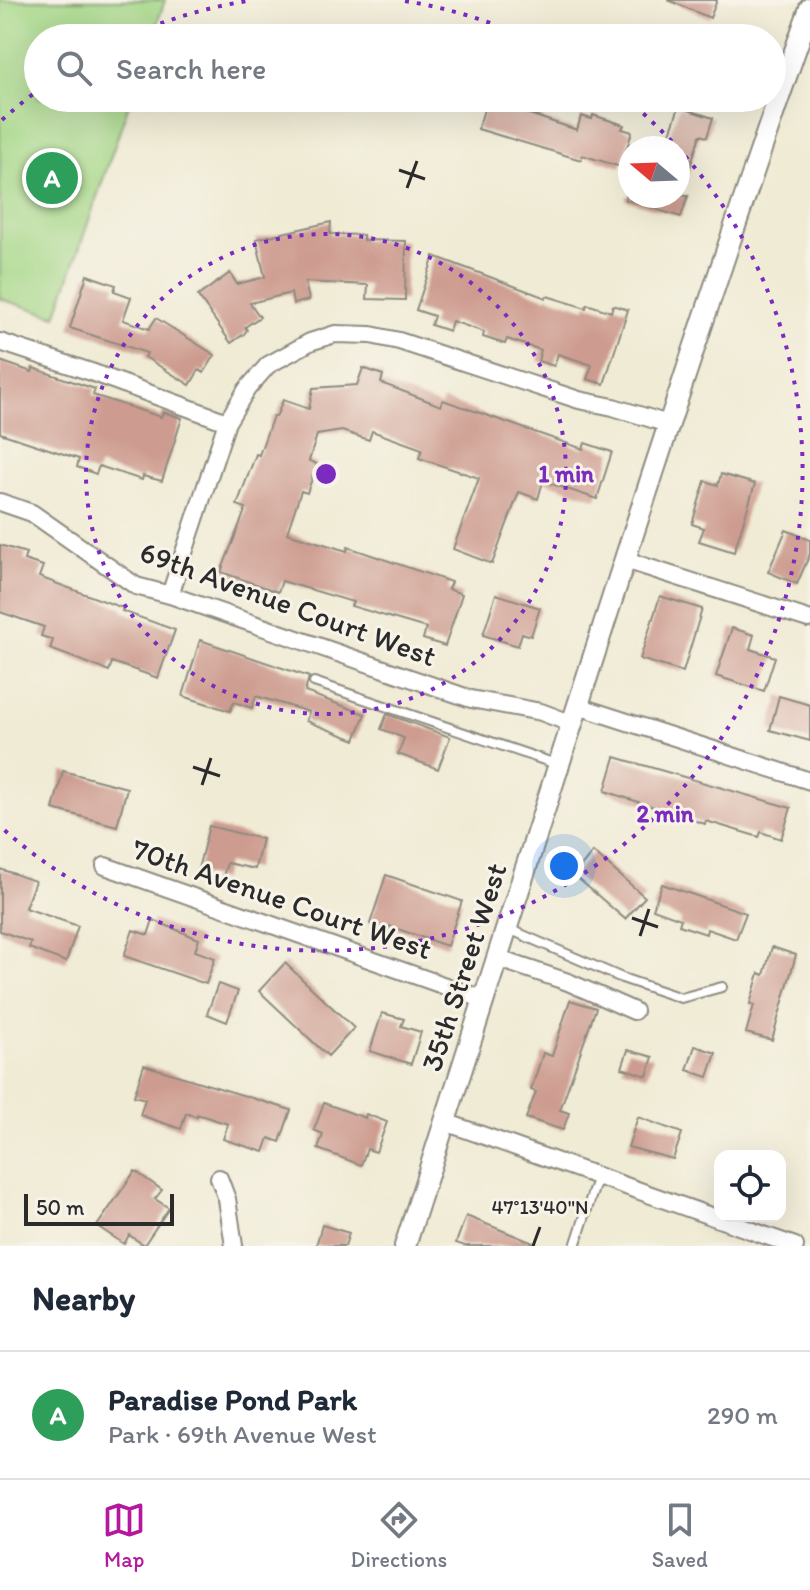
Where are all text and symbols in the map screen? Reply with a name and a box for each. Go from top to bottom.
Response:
search box [24,24,786,112]
icon: search [52,46,96,90]
text: Search here [116,50,266,87]
north arrow [618,136,690,208]
pin: A [26,148,78,208]
text: 1 min [538,459,594,488]
centre of rings [312,460,340,488]
street label: 69th Avenue Court West [135,533,441,674]
text: 2 min [636,799,694,828]
street label: 70th Avenue Court West [127,830,437,967]
your location [544,846,584,886]
street label: 35th Street West [412,858,515,1076]
map controls [714,1150,786,1222]
button: locate [714,1150,786,1222]
scale bar [24,1190,174,1226]
text: 50 m [36,1194,85,1221]
text: 47°13'40"N [492,1195,588,1219]
text: Nearby [32,1278,135,1319]
text: Paradise Pond Park [108,1381,357,1418]
text: A [50,1399,66,1431]
text: 290 m [707,1399,778,1431]
text: Park · 69th Avenue West [108,1418,377,1450]
tab: Map [102,1498,146,1573]
tab: Directions [351,1498,447,1573]
tab: Saved [652,1498,708,1573]

